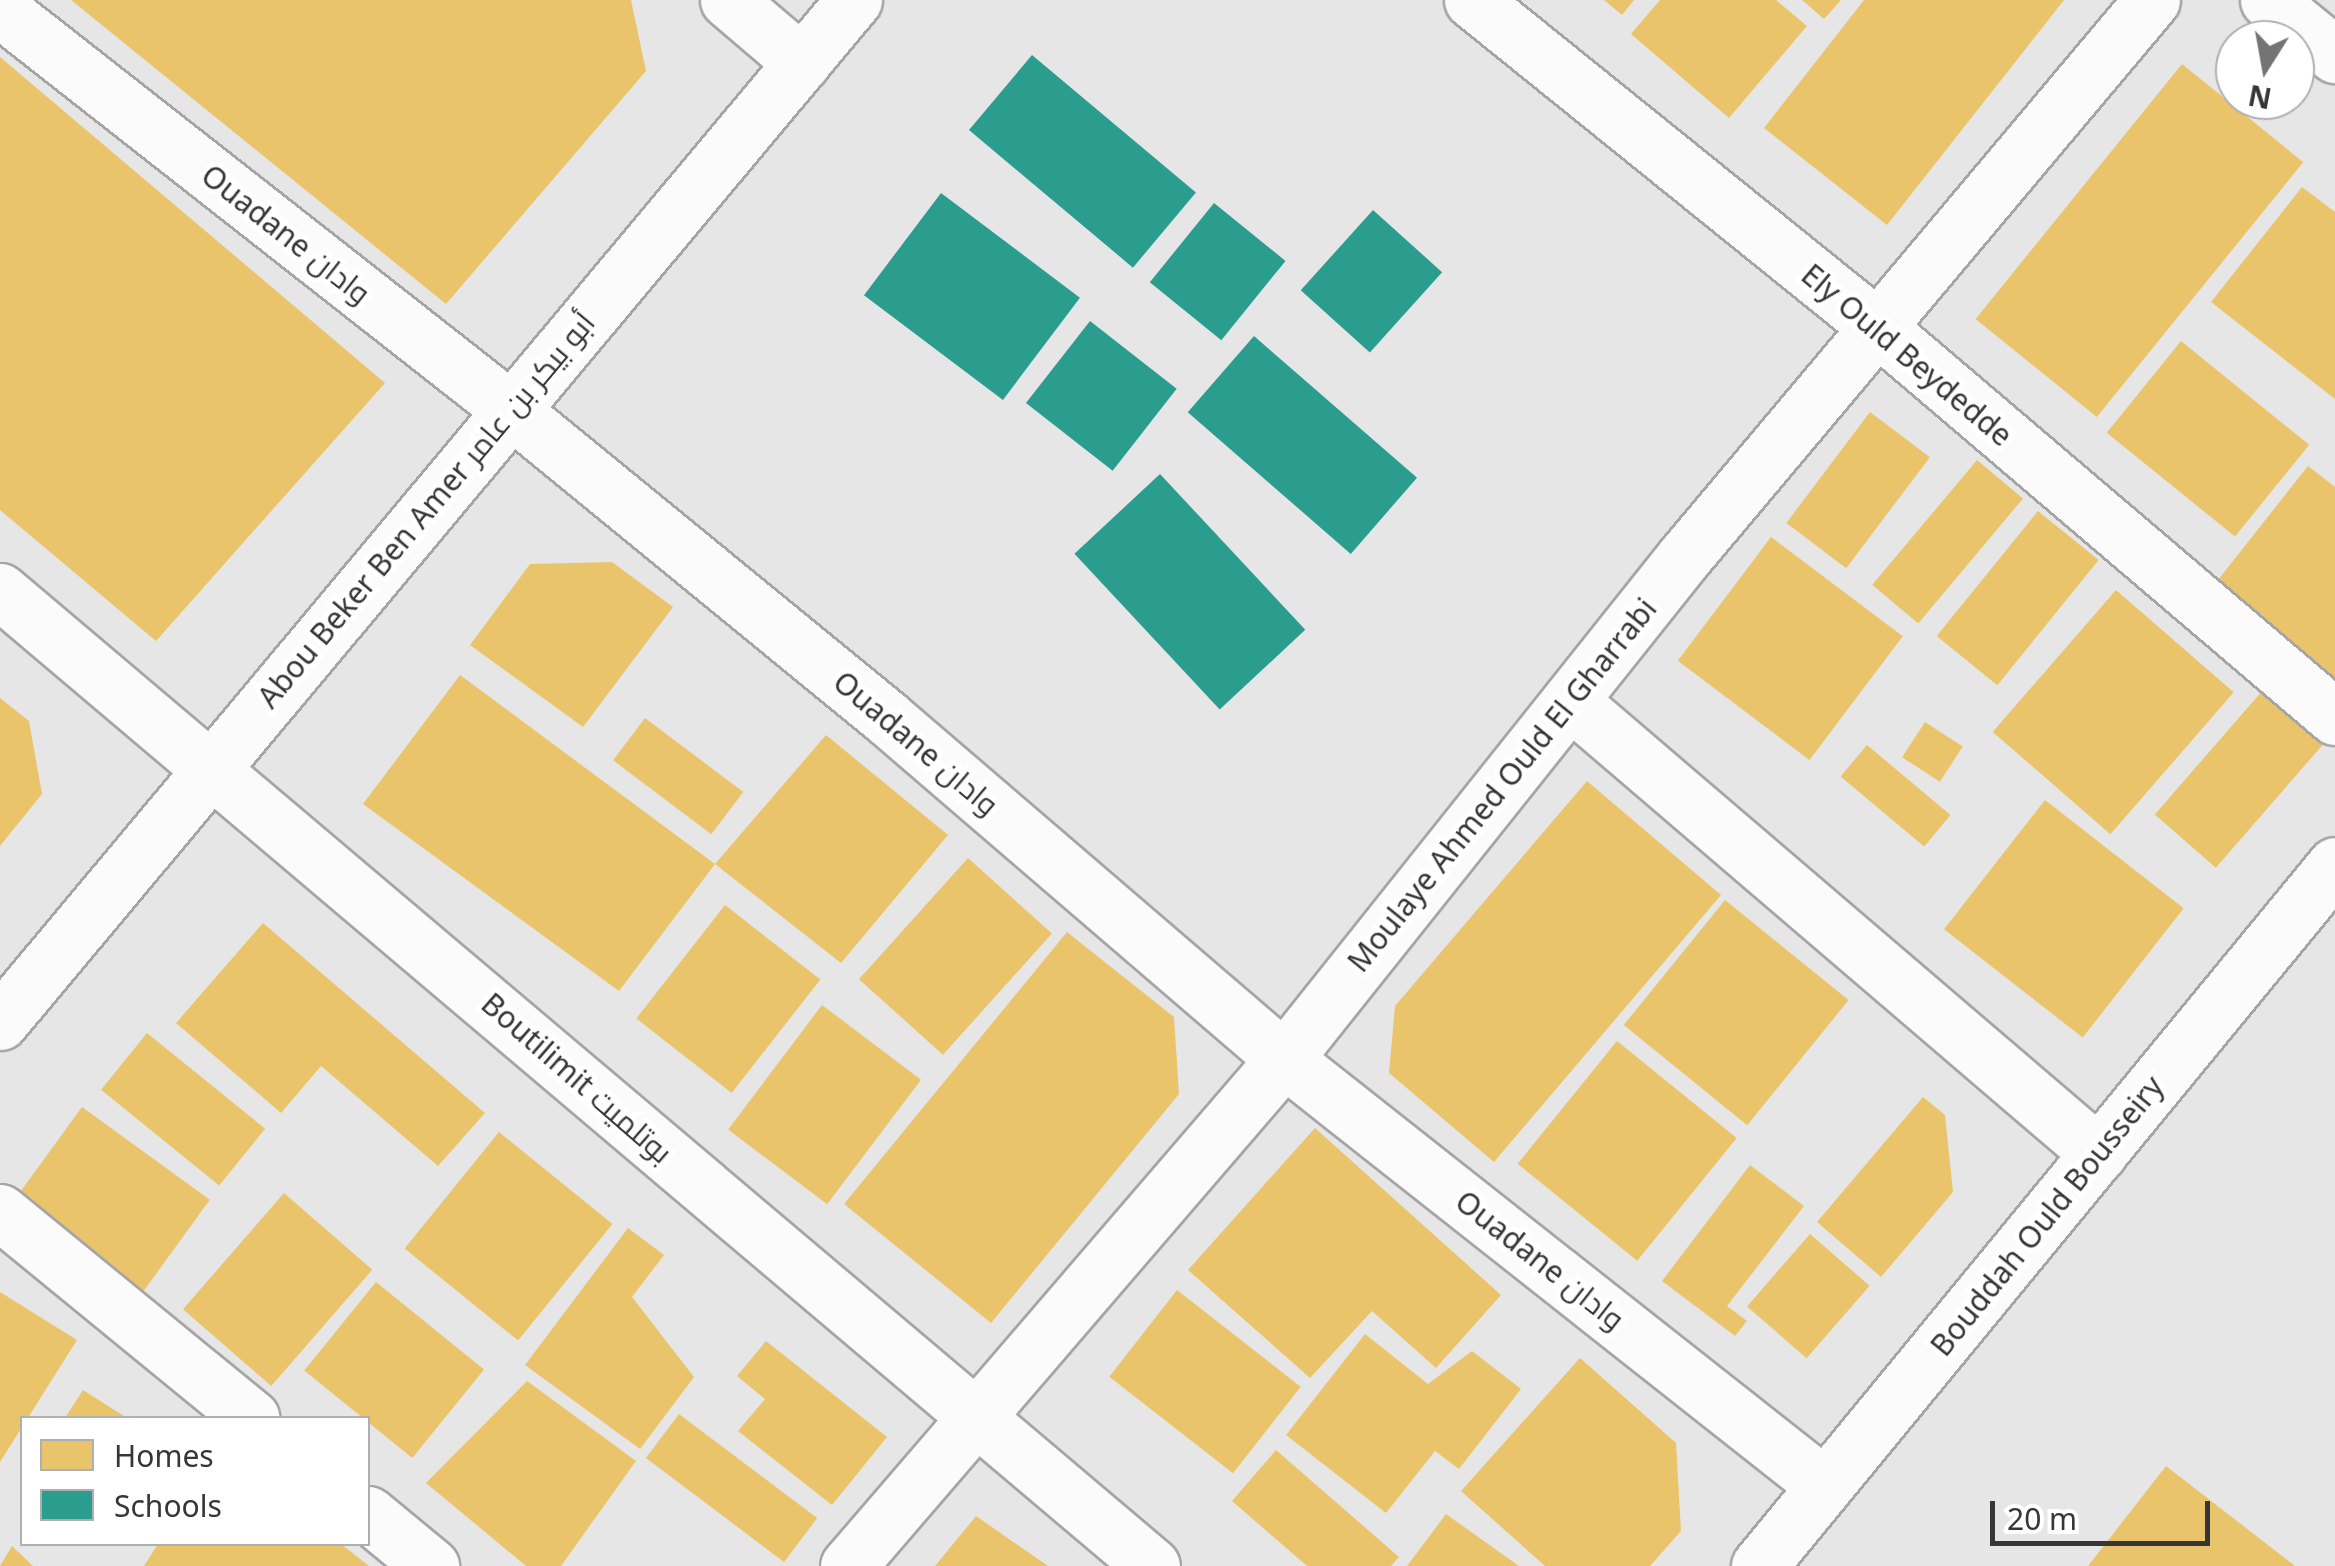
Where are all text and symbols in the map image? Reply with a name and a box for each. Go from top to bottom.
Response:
north arrow [2215,20,2315,120]
text: N [2245,77,2274,118]
street label: Ouadane وادان [194,157,378,311]
street label: Ely Ould Beydedde [1794,256,2020,454]
street label: Abou Beker Ben Amer أبو بيكر بن عامر [250,305,602,715]
street label: Moulaye Ahmed Ould El Gharrabi [1340,591,1664,979]
street label: Ouadane وادان [826,664,1006,822]
street label: Boutilimit بوتلميت [474,985,680,1171]
street label: Bouddah Ould Bousseiry [1923,1069,2171,1363]
street label: Ouadane وادان [1448,1183,1632,1337]
legend [20,1416,370,1546]
text: Homes [114,1435,214,1476]
scale bar [1995,1481,2215,1543]
text: Schools [114,1485,222,1526]
text: 20 m [2007,1498,2077,1539]

